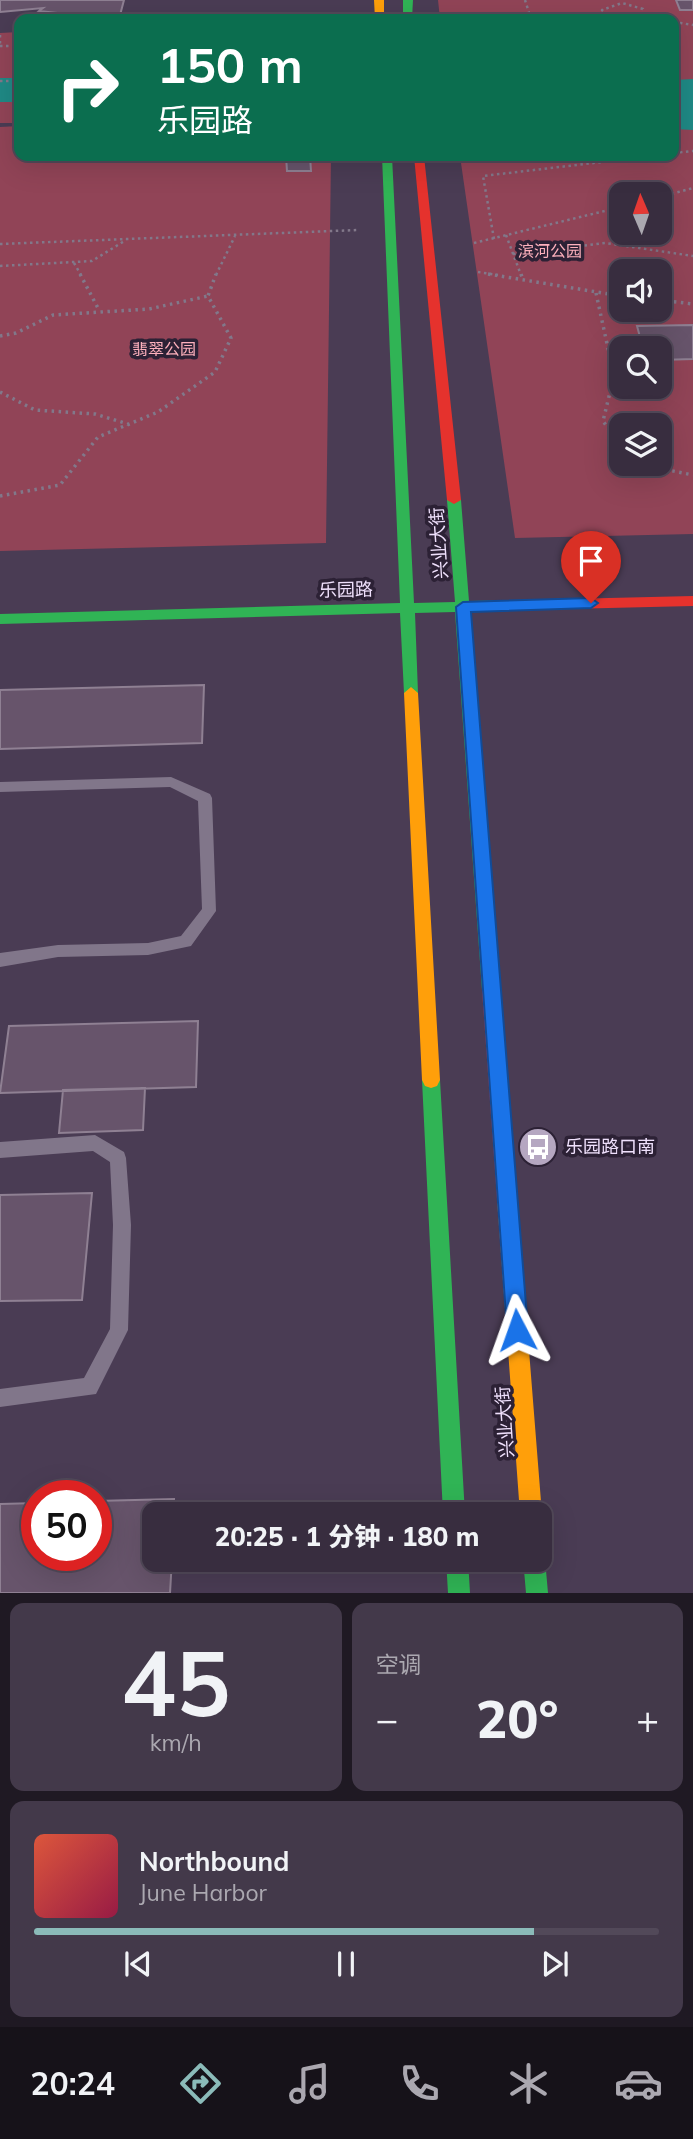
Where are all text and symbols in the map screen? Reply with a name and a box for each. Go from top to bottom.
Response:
text: 150 m [157,34,303,95]
icon: right [42,42,133,133]
text: 乐园路 [157,100,253,140]
north arrow [609,182,672,245]
map controls [609,182,672,476]
park label: 滨河公园 [518,241,582,261]
button: sound [609,259,672,322]
button: search [609,336,672,399]
park label: 翡翠公园 [132,339,196,359]
button: layers [609,413,672,476]
street label: 兴业大街 [425,506,452,580]
pin [561,531,621,603]
icon: arrive [572,542,610,580]
street label: 乐园路 [319,578,373,601]
bus stop icon: 乐园路口南 [517,1126,559,1168]
place label: 乐园路口南 [565,1135,655,1158]
position arrow [480,1293,554,1367]
street label: 兴业大街 [491,1385,518,1459]
speed limit sign: 50 [21,1480,112,1571]
text: 20:25 · 1 分钟 · 180 m [215,1520,479,1553]
text: 45 [121,1625,230,1739]
text: 空调 [376,1650,422,1679]
text: 20° [476,1686,558,1751]
text: − [376,1695,398,1743]
text: + [636,1695,659,1743]
text: km/h [150,1728,202,1757]
text: Northbound [139,1845,289,1878]
text: June Harbor [139,1878,267,1907]
icon: previous [119,1945,157,1983]
icon: pause [327,1945,365,1983]
icon: next [536,1945,574,1983]
icon: directions [176,2059,225,2108]
icon: music [285,2059,334,2108]
icon: phone [395,2059,444,2108]
icon: climate [504,2059,553,2108]
icon: car [614,2059,663,2108]
text: 20:24 [30,2063,115,2103]

